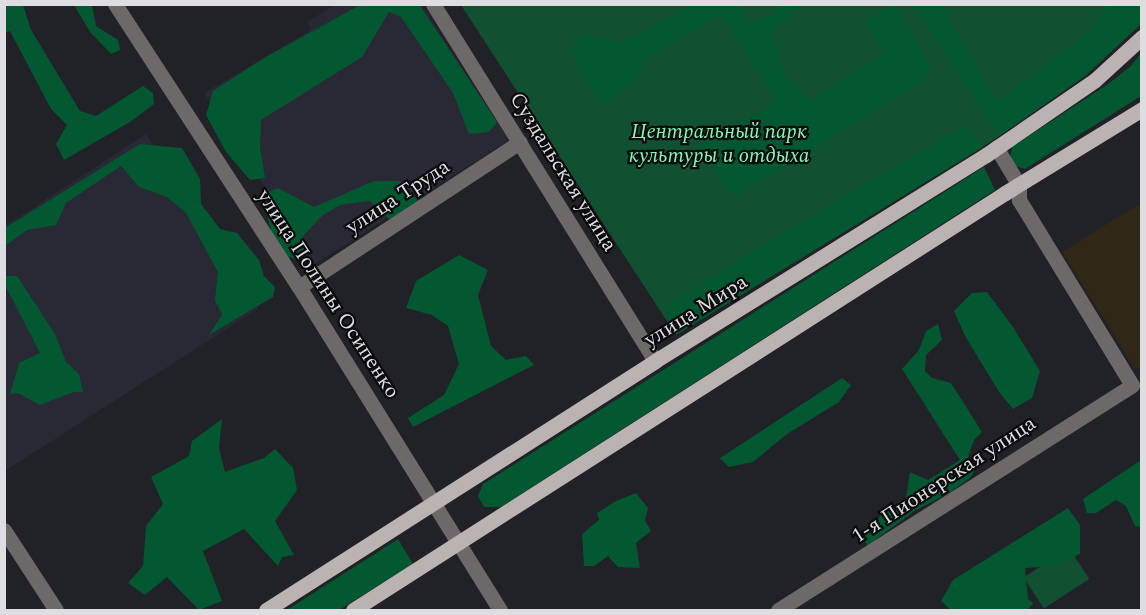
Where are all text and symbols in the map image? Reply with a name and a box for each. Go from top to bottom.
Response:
street label: Суздальская улица [504,88,622,256]
park label: Центральный парк культуры и отдыха [629,119,809,169]
street label: улица Труда [341,154,455,240]
street label: улица Полины Осипенко [251,185,405,403]
street label: улица Мира [640,269,752,353]
street label: 1-я Пионерская улица [847,411,1041,549]

